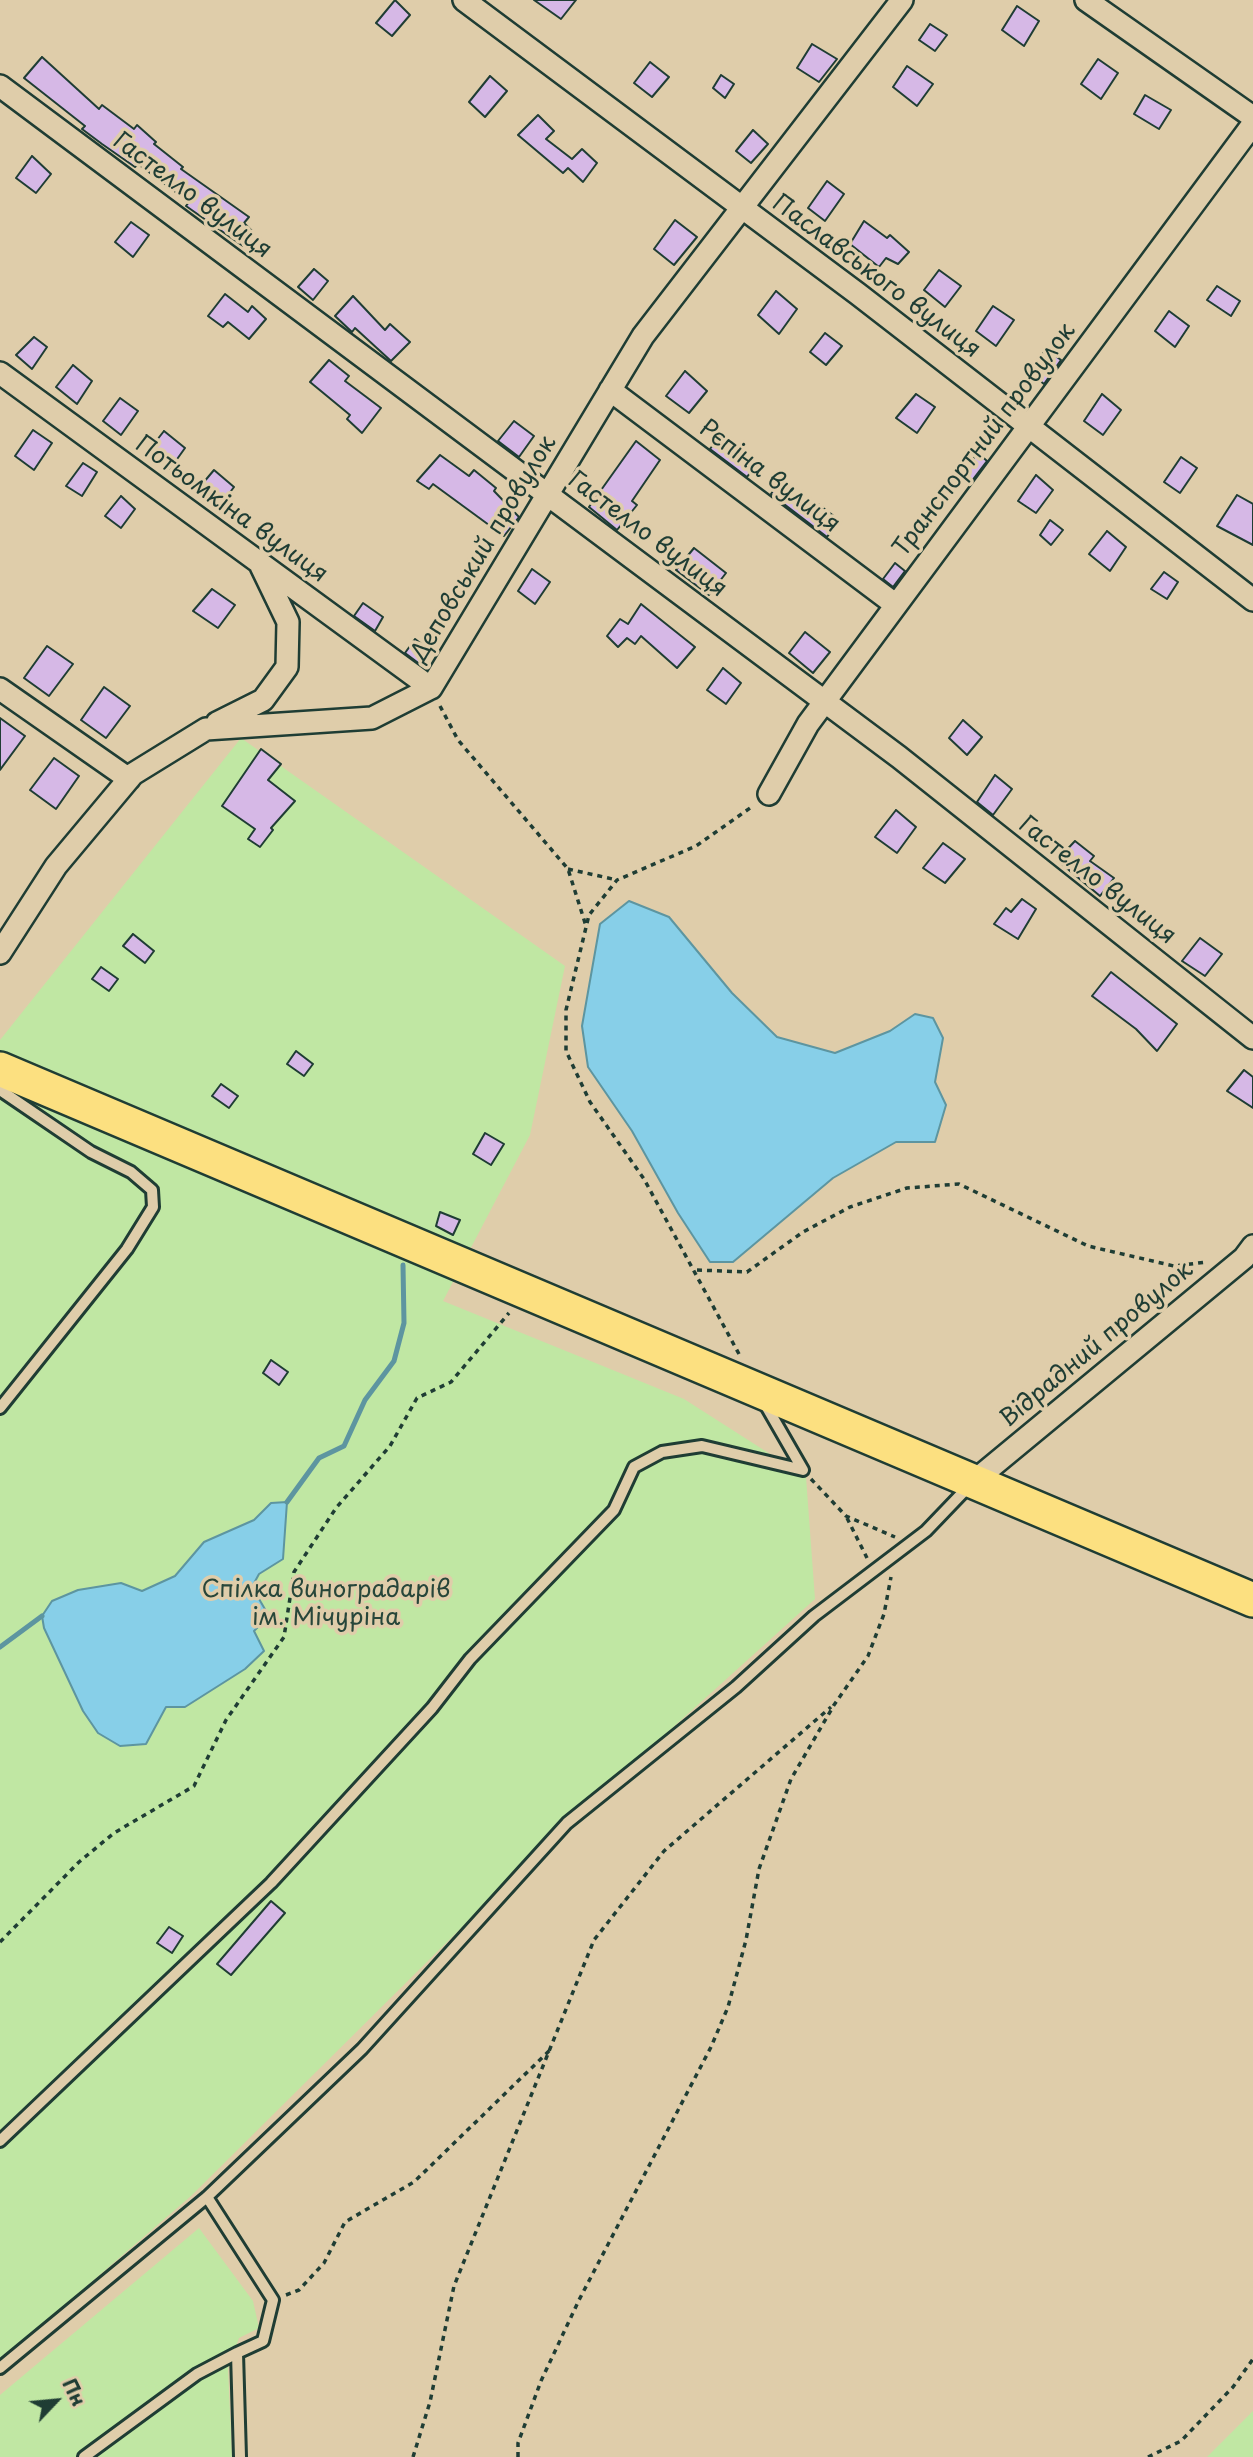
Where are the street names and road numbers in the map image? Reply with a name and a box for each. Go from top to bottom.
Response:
street label: Гастелло вулиця [107,127,277,265]
street label: Паславського вулиця [766,189,986,365]
street label: Транспортний провулок [888,318,1082,562]
street label: Рєпіна вулиця [693,415,845,539]
street label: Потьомкіна вулиця [129,430,333,590]
street label: Деповський провулок [405,431,563,667]
street label: Гастелло вулиця [562,466,732,604]
street label: Гастелло вулиця [1013,811,1181,951]
street label: Відрадний провулок [995,1256,1199,1434]

